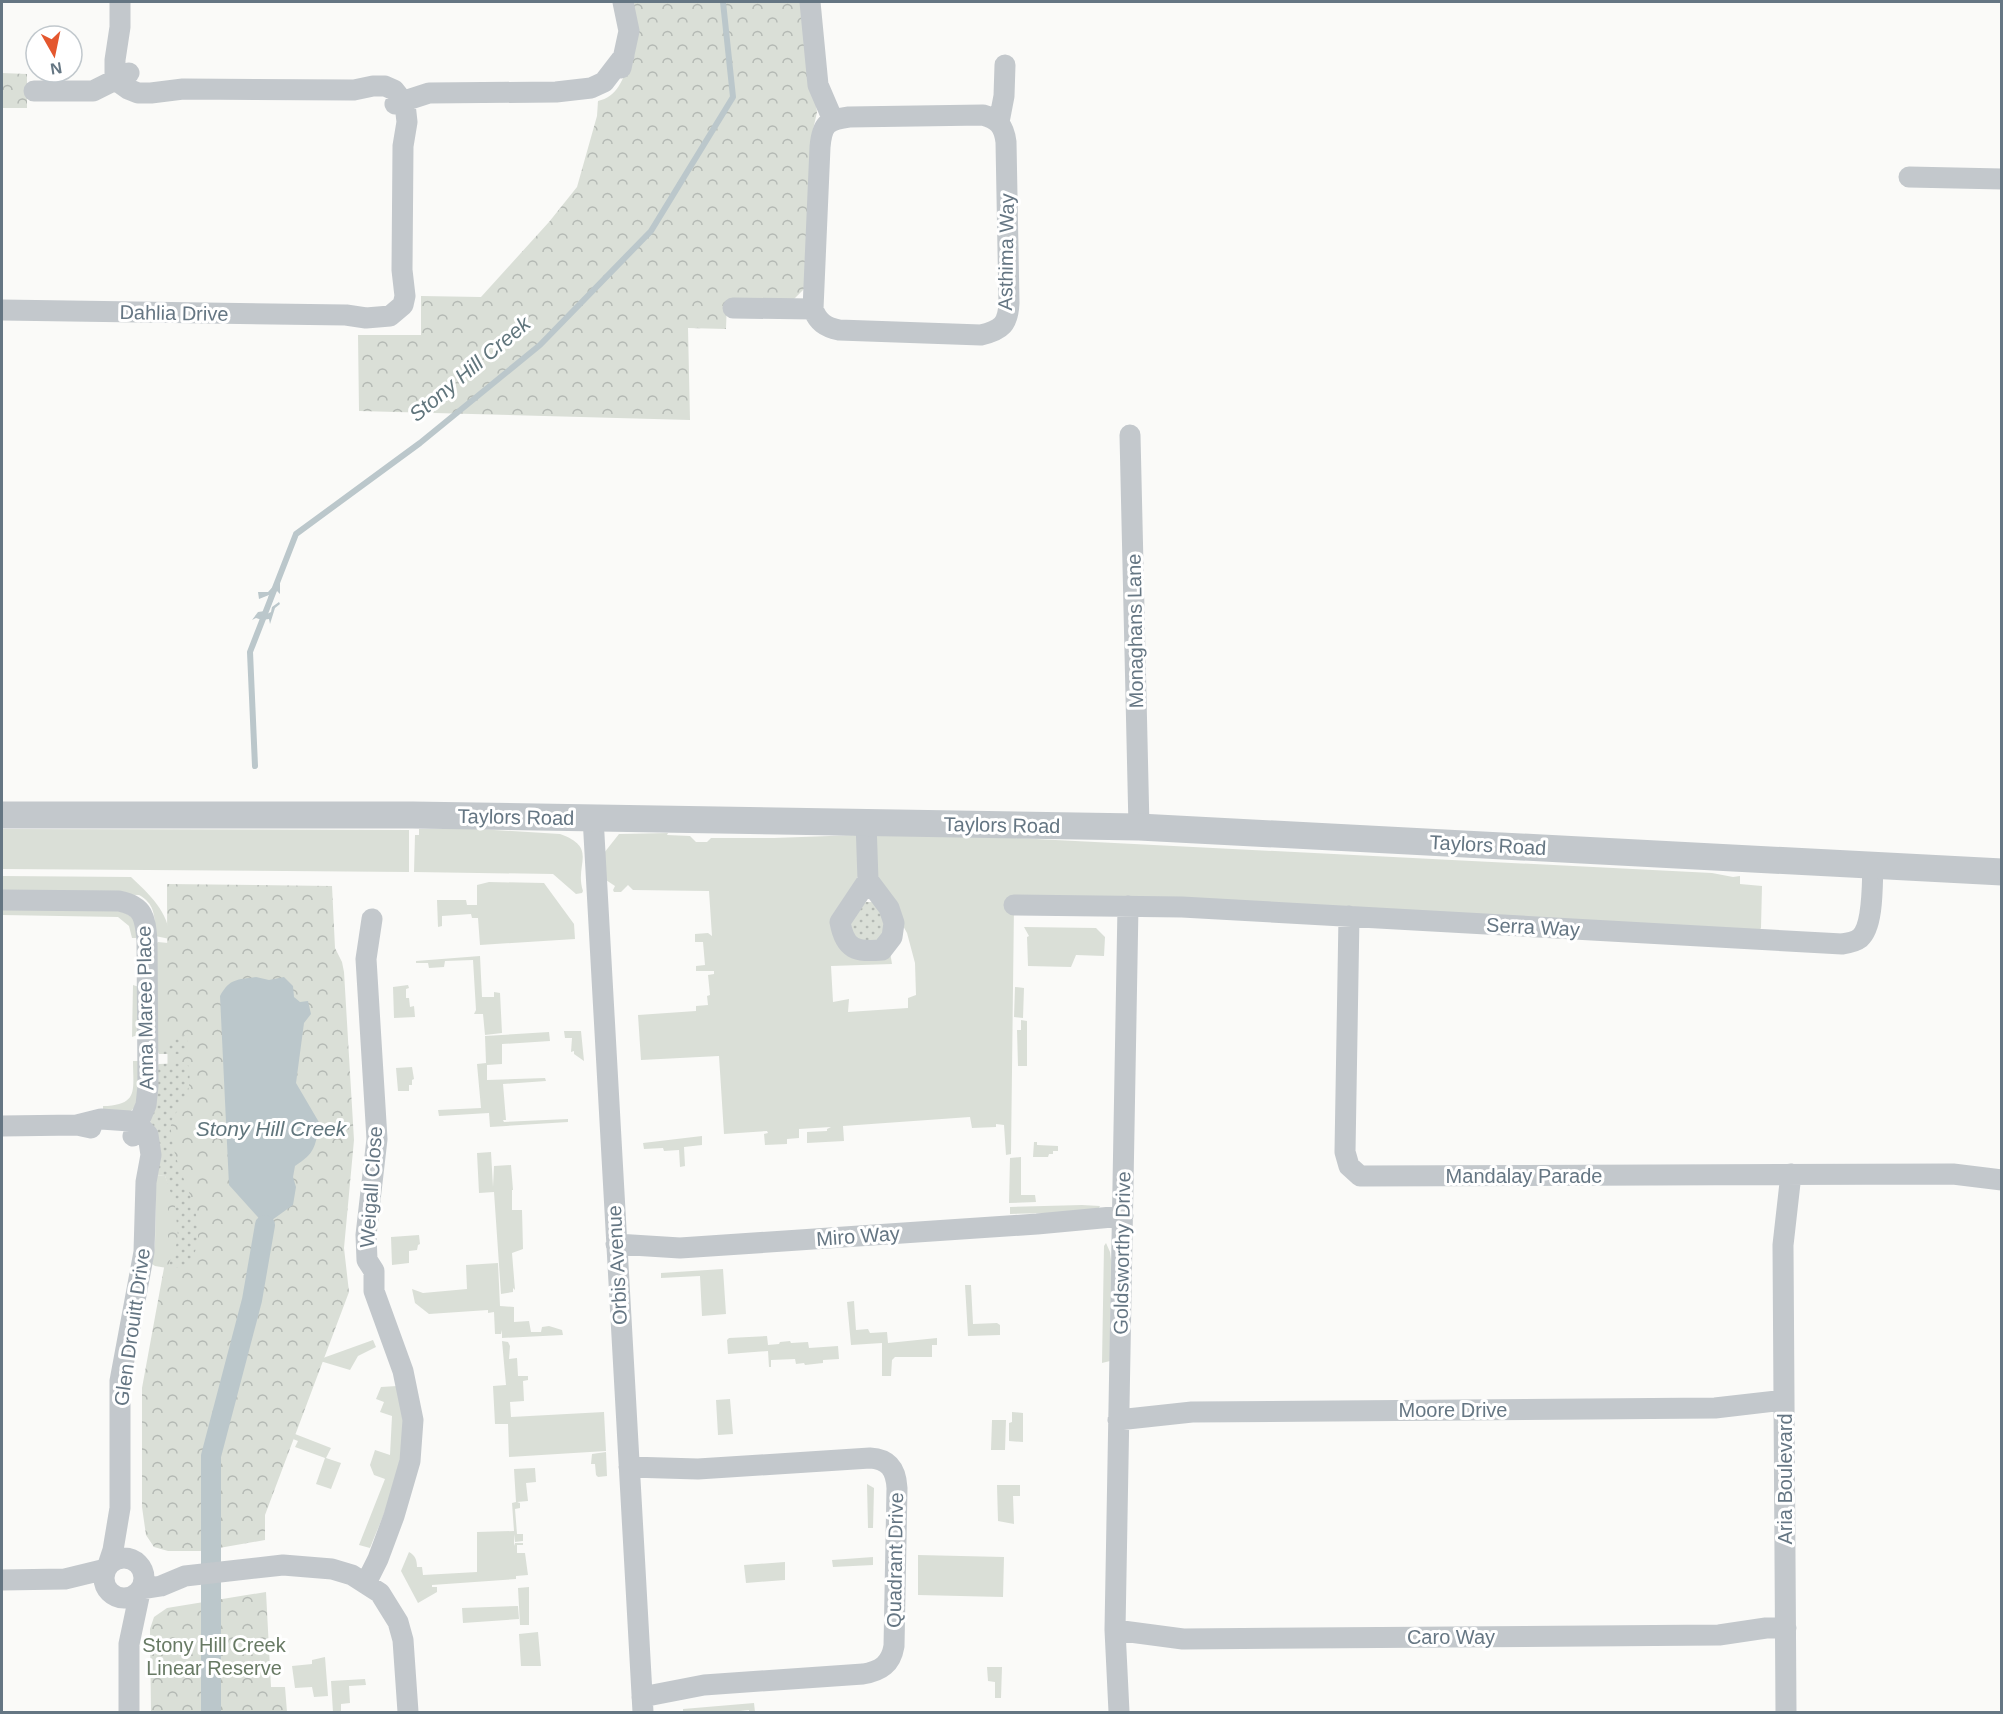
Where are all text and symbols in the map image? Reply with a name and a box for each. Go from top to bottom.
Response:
north arrow [24,24,84,84]
text: N [49,59,63,78]
street label: Asthima Way [994,193,1018,311]
street label: Dahlia Drive [119,301,229,325]
water label: Stony Hill Creek [405,310,536,426]
street label: Monaghans Lane [1123,554,1147,708]
street label: Taylors Road [457,805,575,829]
street label: Taylors Road [943,813,1061,837]
street label: Taylors Road [1429,831,1547,859]
street label: Serra Way [1486,914,1580,940]
street label: Anna Maree Place [133,926,157,1090]
water label: Stony Hill Creek [196,1117,348,1140]
street label: Weigall Close [356,1125,386,1249]
street label: Mandalay Parade [1446,1165,1602,1187]
street label: Goldsworthy Drive [1110,1171,1134,1335]
street label: Orbis Avenue [603,1205,631,1325]
street label: Miro Way [815,1222,901,1250]
street label: Glen Drouitt Drive [110,1247,154,1407]
street label: Moore Drive [1399,1399,1507,1421]
street label: Aria Boulevard [1774,1413,1796,1545]
street label: Quadrant Drive [883,1492,907,1628]
street label: Caro Way [1407,1626,1495,1648]
park label: Stony Hill Creek Linear Reserve [142,1634,287,1679]

